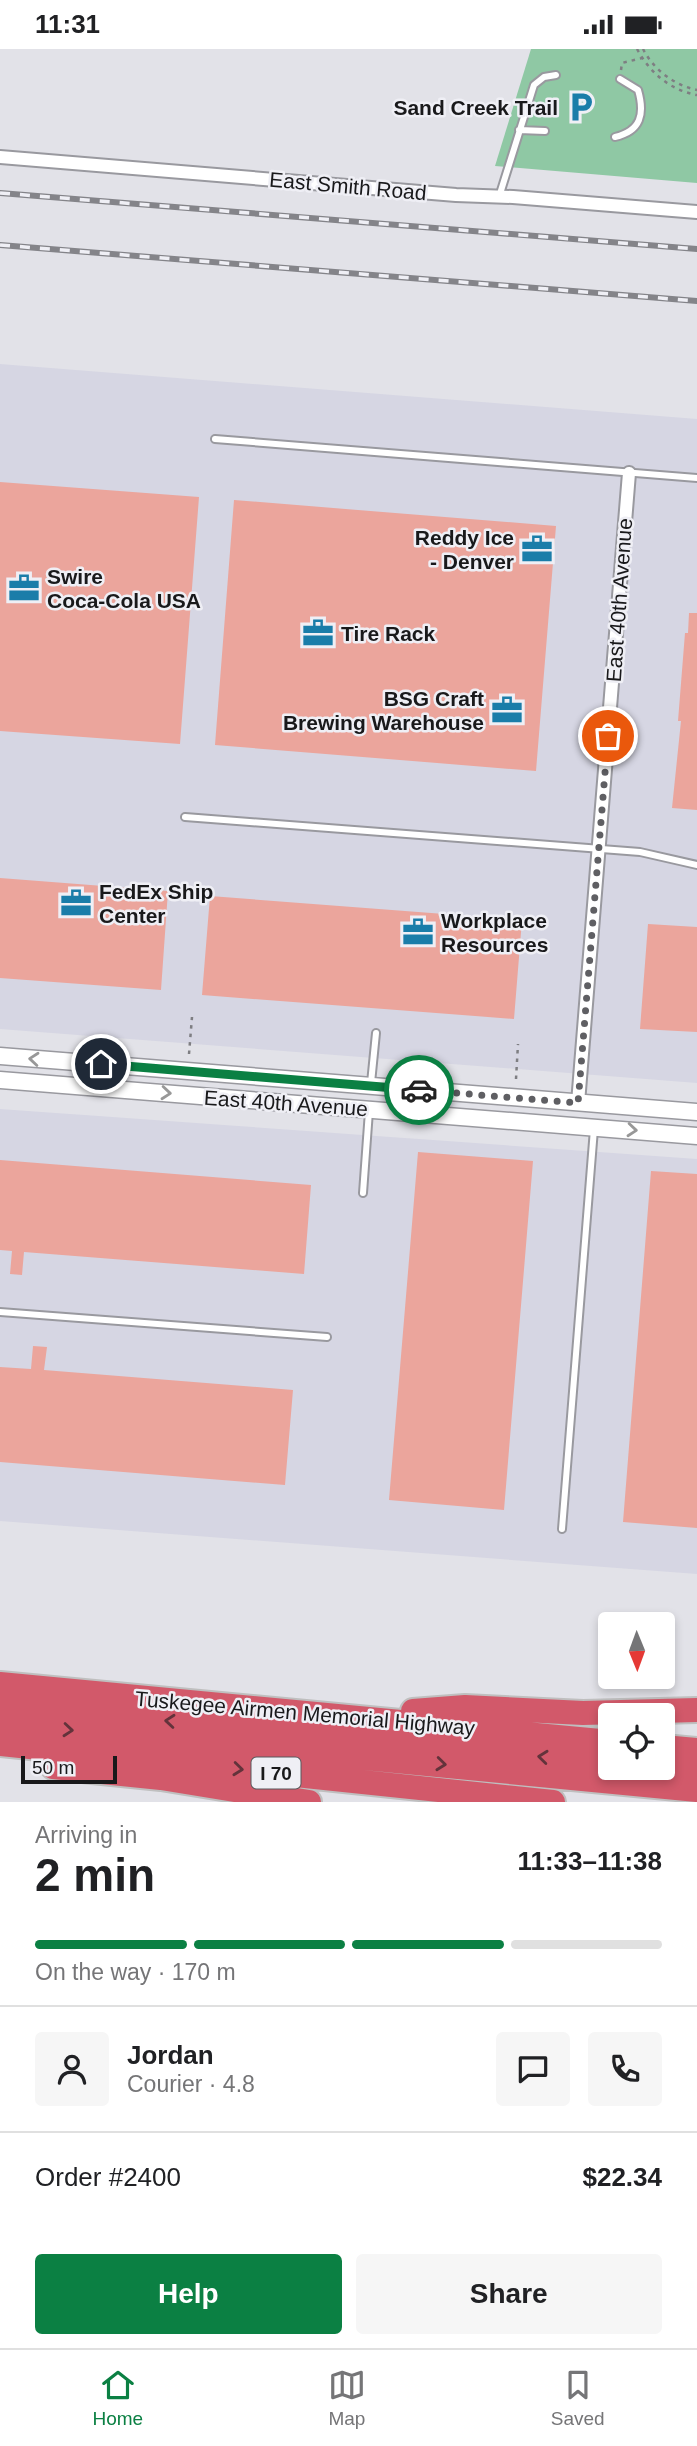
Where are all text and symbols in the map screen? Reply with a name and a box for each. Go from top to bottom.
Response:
text: 11:31 [35,9,100,39]
parking icon: Sand Creek Trail [564,90,598,124]
place label: Sand Creek Trail [393,96,558,119]
street label: East Smith Road [269,168,427,204]
street label: East 40th Avenue [602,517,636,683]
place label: Reddy Ice - Denver [415,526,514,573]
office icon: Reddy Ice - Denver [520,532,554,566]
place label: Swire Coca-Cola USA [47,565,201,612]
office icon: Swire Coca-Cola USA [7,571,41,605]
office icon: Tire Rack [301,616,335,650]
place label: Tire Rack [341,622,435,645]
place label: BSG Craft Brewing Warehouse [283,687,484,734]
office icon: BSG Craft Brewing Warehouse [490,693,524,727]
pin [578,706,638,766]
icon: bag [589,717,627,755]
place label: FedEx Ship Center [99,880,213,927]
office icon: FedEx Ship Center [59,886,93,920]
place label: Workplace Resources [441,909,548,956]
office icon: Workplace Resources [401,915,435,949]
pin [71,1034,131,1094]
icon: home [82,1045,120,1083]
one-way arrow [29,1052,40,1067]
courier [384,1055,454,1125]
icon: car [400,1071,438,1109]
one-way arrow [161,1085,172,1100]
street label: East 40th Avenue [203,1086,369,1120]
one-way arrow [627,1122,638,1137]
north arrow [598,1612,676,1689]
map controls [598,1612,675,1780]
street label: Tuskegee Airmen Memorial Highway [134,1687,476,1739]
button: locate [598,1703,675,1780]
one-way arrow [164,1714,175,1729]
one-way arrow [63,1722,74,1737]
one-way arrow [537,1749,549,1764]
scale bar [21,1753,117,1785]
text: 50 m [32,1757,74,1778]
road number: I 70 [252,1757,300,1789]
one-way arrow [435,1757,447,1772]
one-way arrow [233,1761,244,1776]
text: Arriving in [35,1822,137,1848]
text: 11:33–11:38 [517,1846,662,1876]
text: 2 min [35,1849,155,1901]
text: On the way · 170 m [35,1959,236,1985]
button: person [35,2032,109,2106]
button: chat [496,2032,570,2106]
button: phone [588,2032,662,2106]
text: Jordan [127,2040,214,2070]
text: Courier · 4.8 [127,2071,255,2097]
text: Order #2400 [35,2162,181,2192]
text: $22.34 [582,2162,662,2192]
button: Help [35,2254,342,2334]
button: Share [356,2254,662,2334]
tab: Home [92,2366,143,2430]
tab: Map [328,2366,366,2430]
tab: Saved [551,2366,605,2430]

